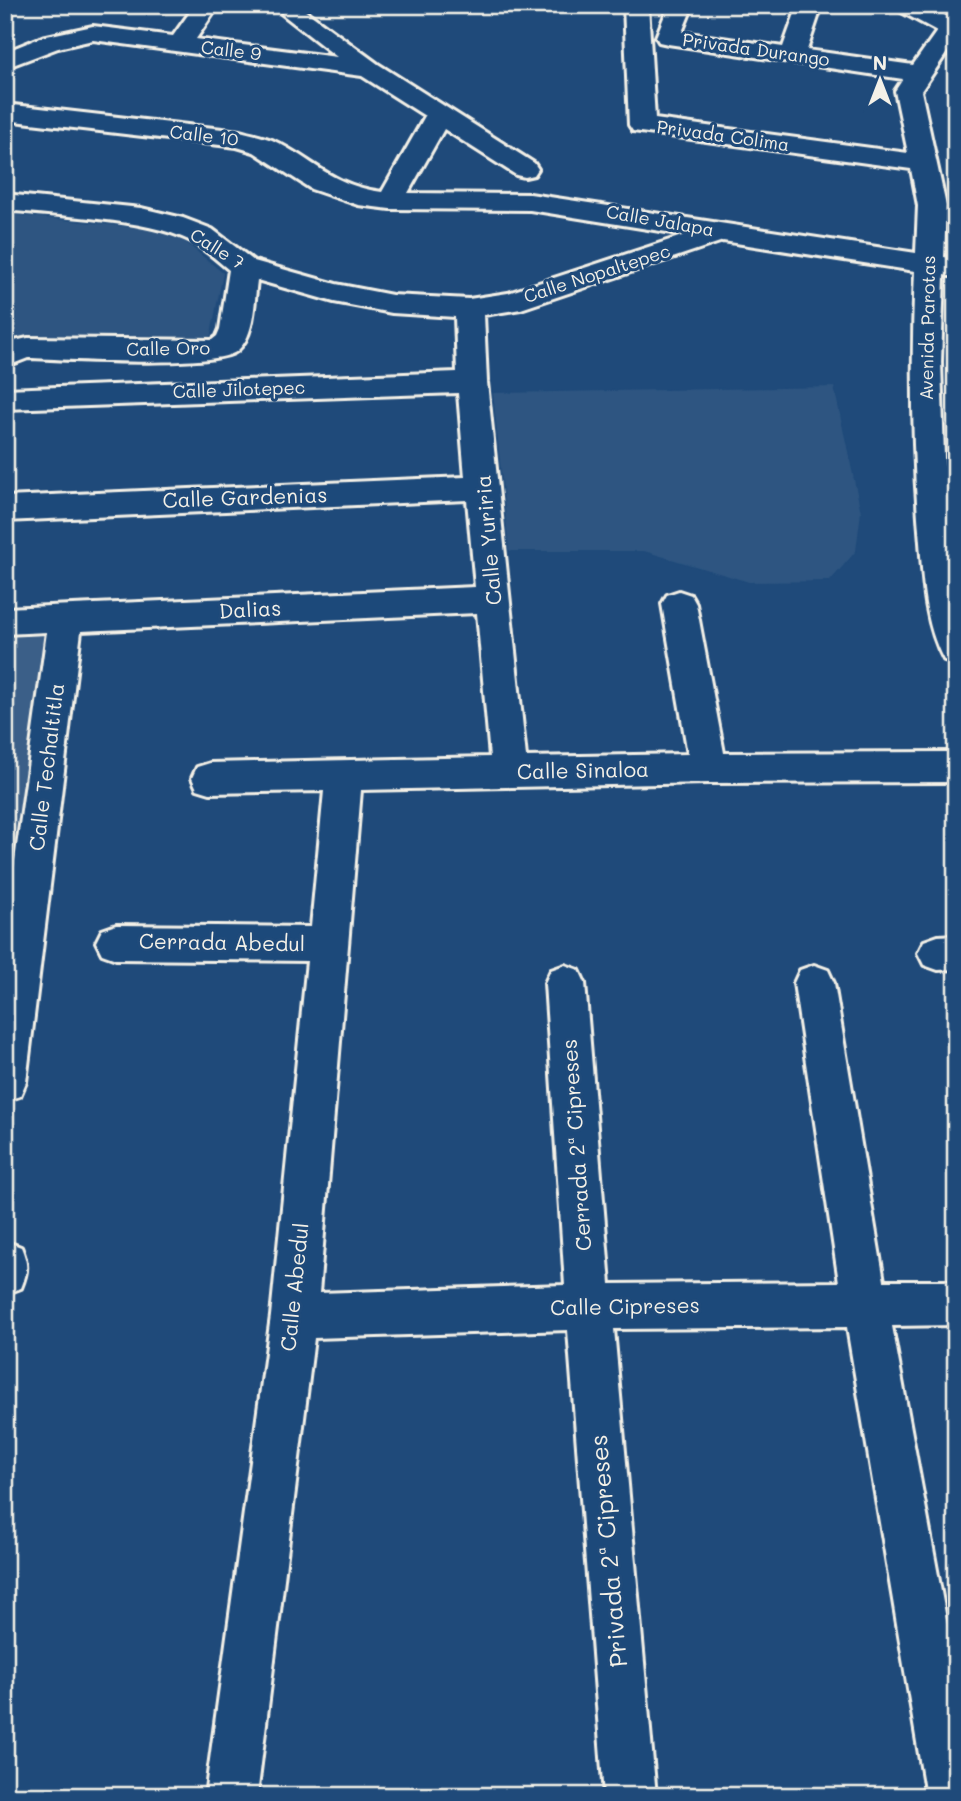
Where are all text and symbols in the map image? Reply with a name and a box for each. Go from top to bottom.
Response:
street label: Privada Durango [681,27,832,71]
street label: Calle 9 [200,34,263,66]
north arrow [846,46,916,116]
text: N [873,50,887,75]
street label: Privada Colima [655,114,791,156]
street label: Calle 10 [168,119,240,151]
street label: Calle Jalapa [604,199,716,241]
street label: Calle 7 [186,222,249,274]
street label: Calle Nopaltepec [520,238,673,308]
street label: Avenida Parotas [914,255,940,401]
street label: Calle Oro [126,335,210,361]
street label: Calle Jilotepec [172,375,306,403]
street label: Calle Yuriria [468,474,507,606]
street label: Calle Gardenias [162,480,328,513]
street label: Dalias [218,593,282,624]
street label: Calle Techaltitla [22,681,69,852]
street label: Calle Sinaloa [517,755,649,784]
street label: Cerrada Abedul [139,927,305,956]
street label: Cerrada 2ª Cipreses [555,1038,596,1252]
street label: Calle Abedul [273,1221,314,1353]
street label: Calle Cipreses [550,1291,700,1320]
street label: Privada 2ª Cipreses [582,1433,633,1669]

